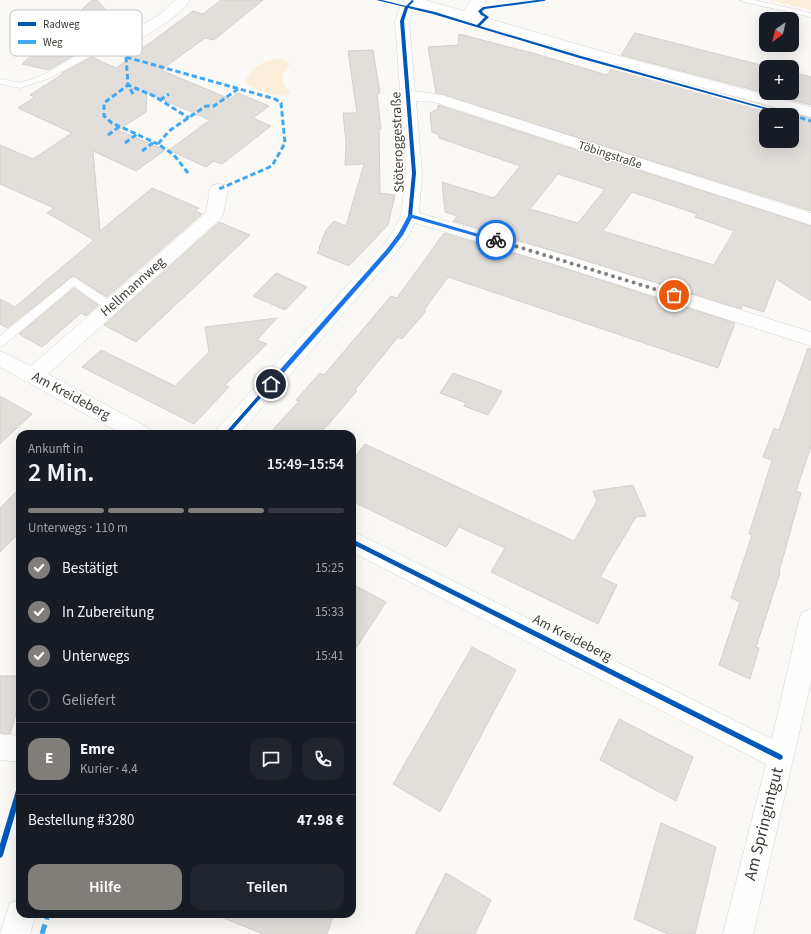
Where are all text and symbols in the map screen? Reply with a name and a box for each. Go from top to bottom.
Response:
legend [10,10,142,56]
north arrow [759,12,799,52]
map controls [759,12,799,148]
text: Radweg [43,17,80,32]
text: Weg [43,35,63,50]
button: + [759,60,799,100]
street label: Stöteroggestraße [386,91,410,193]
button: − [759,108,799,148]
street label: Töbingstraße [576,137,644,173]
courier [476,220,516,260]
icon: bike [485,229,507,251]
street label: Hellmannweg [96,252,170,322]
pin [657,278,691,312]
icon: bag [663,284,685,306]
street label: Am Kreideberg [28,367,114,425]
pin [254,367,288,401]
icon: home [260,373,282,395]
text: Ankunft in [28,440,83,458]
text: 2 Min. [28,454,94,491]
text: 15:49–15:54 [267,454,344,475]
text: Unterwegs · 110 m [28,519,128,537]
icon: check [28,557,50,579]
text: Bestätigt [62,558,118,579]
text: 15:25 [315,559,344,577]
icon: check [28,601,50,623]
text: In Zubereitung [62,602,154,623]
text: 15:33 [315,603,344,621]
street label: Am Kreideberg [529,609,615,667]
icon: check [28,645,50,667]
text: Unterwegs [62,646,130,667]
text: 15:41 [315,647,344,665]
text: Geliefert [62,690,116,711]
button: chat [250,738,292,780]
button: phone [302,738,344,780]
text: Emre [80,739,115,760]
text: E [45,748,53,769]
text: Kurier · 4.4 [80,760,138,778]
street label: Am Springintgut [738,765,790,883]
text: Bestellung #3280 [28,810,134,831]
text: 47.98 € [297,810,344,831]
button: Hilfe [28,864,182,910]
button: Teilen [190,864,344,910]

